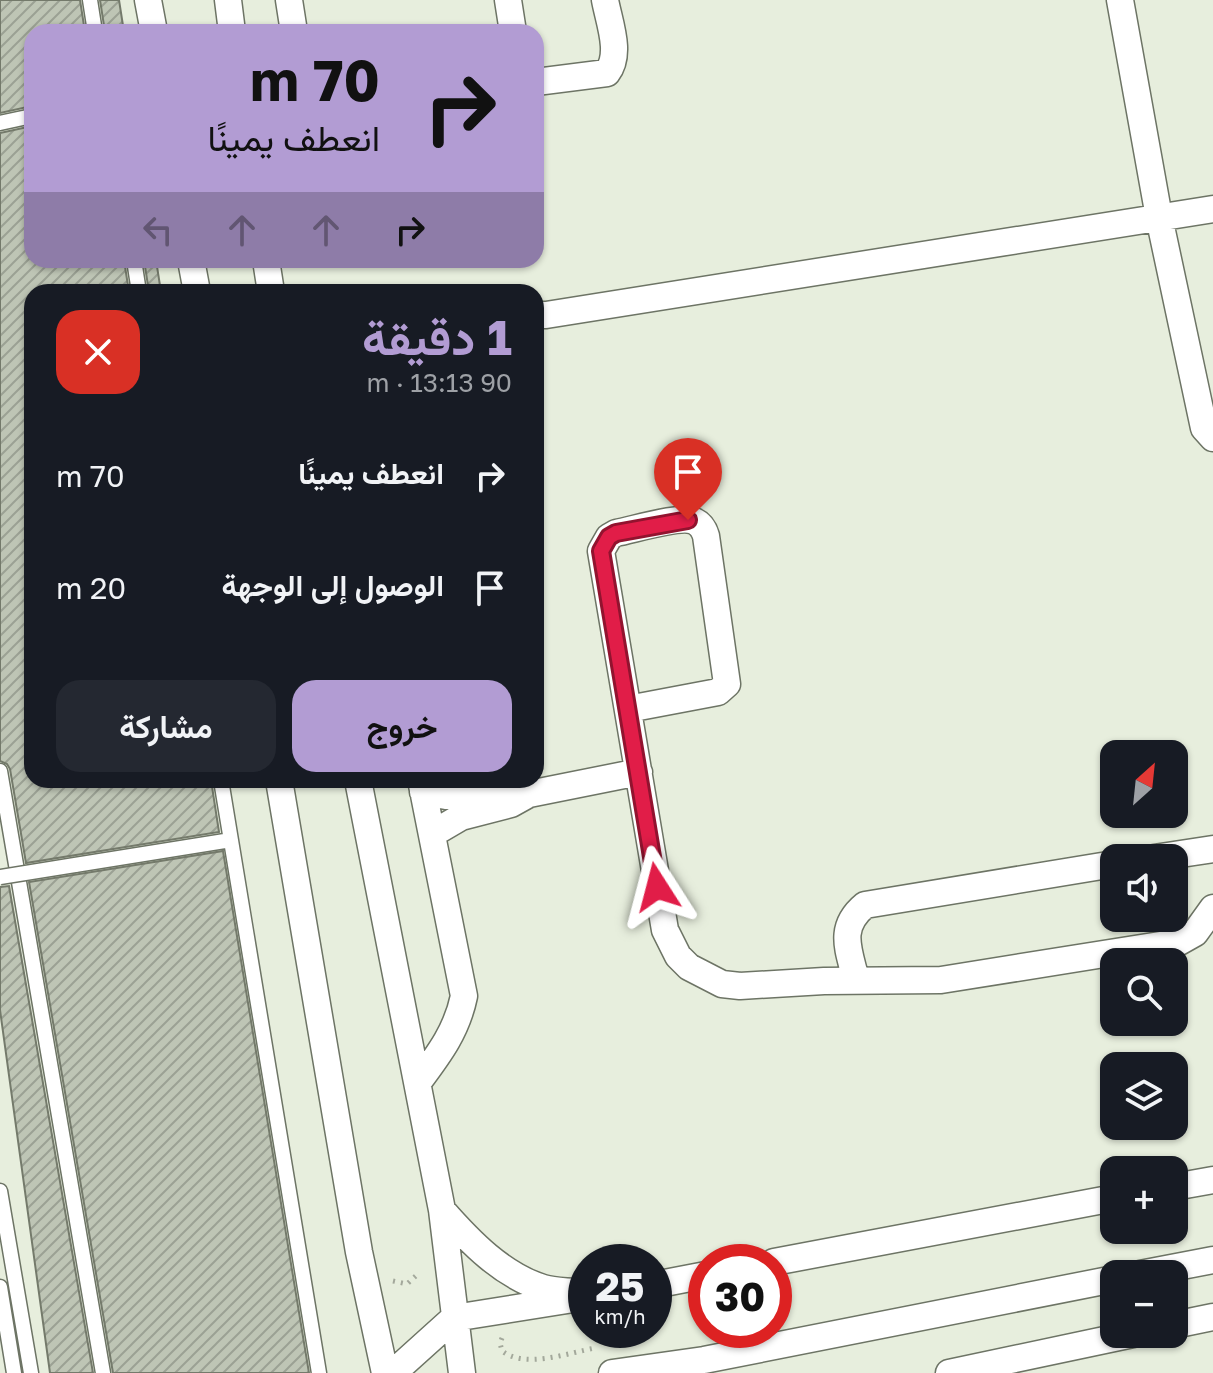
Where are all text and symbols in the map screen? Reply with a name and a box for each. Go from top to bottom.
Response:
text: 70 m [250,46,380,113]
icon: right [408,56,512,160]
text: انعطف يمينًا [208,116,380,159]
icon: left [136,208,180,252]
icon: ahead [220,208,264,252]
icon: ahead [304,208,348,252]
icon: right [388,208,432,252]
text: 1 دقيقة [362,308,512,366]
button: close [56,310,140,394]
text: 90 m · 13:13 [366,367,512,398]
pin [654,438,722,520]
icon: arrive [666,450,710,494]
icon: right [468,454,512,498]
text: انعطف يمينًا [298,455,444,491]
text: 70 m [56,458,125,494]
icon: arrive [468,566,512,610]
text: الوصول إلى الوجهة [222,567,444,603]
text: 20 m [56,570,126,606]
button: مشاركة [56,680,276,772]
button: خروج [292,680,512,772]
north arrow [1100,740,1188,828]
map controls [1100,740,1188,1348]
button: sound [1100,844,1188,932]
position arrow [615,845,699,929]
button: search [1100,948,1188,1036]
button: layers [1100,1052,1188,1140]
button: + [1100,1156,1188,1244]
speed limit sign: 30 [688,1244,792,1348]
button: − [1100,1260,1188,1348]
text: 25 [596,1262,644,1310]
text: km/h [595,1304,645,1328]

